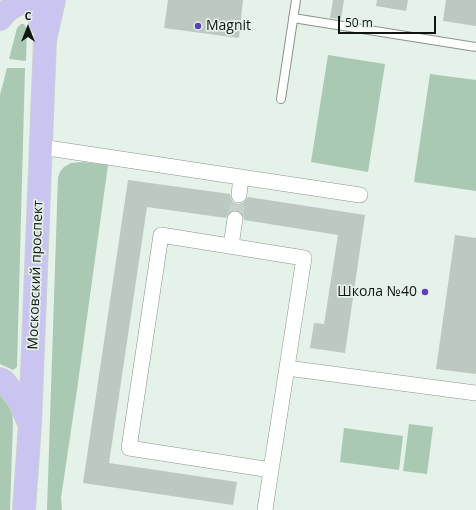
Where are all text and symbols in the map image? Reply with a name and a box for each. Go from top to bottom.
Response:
north arrow [8,8,48,48]
text: С [24,8,32,23]
scale bar [340,8,438,34]
text: 50 m [345,14,373,31]
place label: Magnit [206,18,251,34]
marker: Magnit [193,21,203,31]
street label: Московский проспект [25,200,47,350]
place label: Школа №40 [337,284,417,300]
marker: Школа №40 [420,287,430,297]

